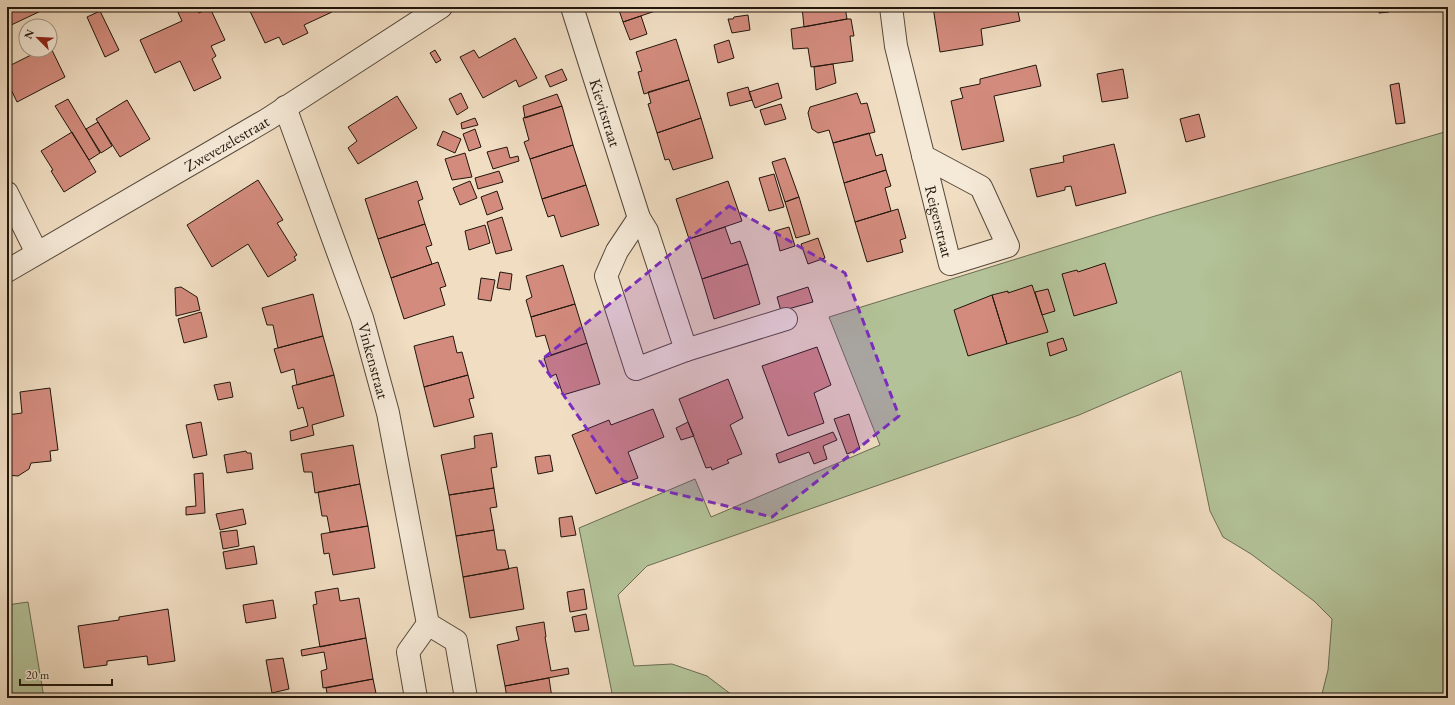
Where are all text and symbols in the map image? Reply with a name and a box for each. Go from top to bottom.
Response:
north arrow [18,18,58,58]
text: N [21,27,37,41]
street label: Kievitstraat [584,76,626,150]
street label: Zwevezelestraat [180,111,273,177]
street label: Reigerstraat [920,183,958,260]
street label: Vinkenstraat [353,320,394,402]
scale bar [20,661,112,687]
text: 20 m [26,667,50,683]

